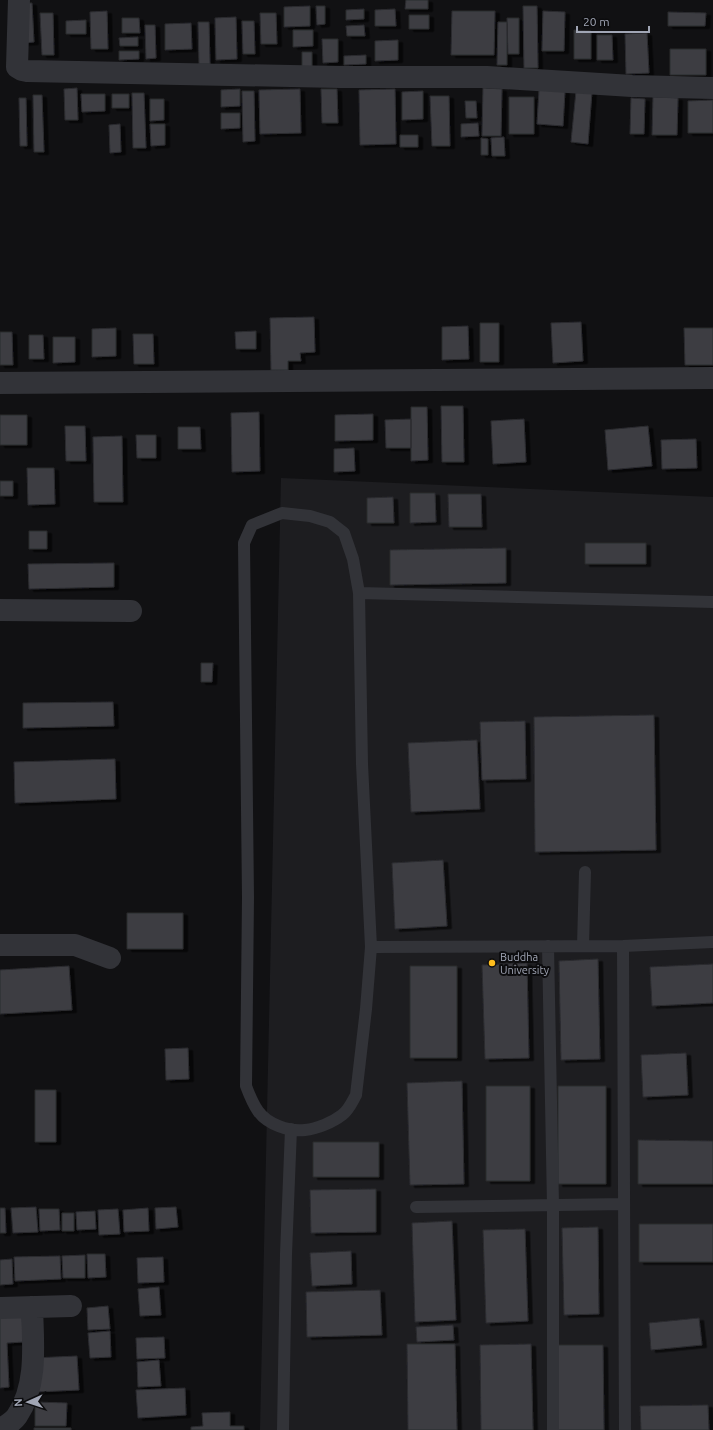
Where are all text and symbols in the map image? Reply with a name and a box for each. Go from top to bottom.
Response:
scale bar [577,8,649,34]
text: 20 m [583,15,610,28]
place label: Buddha University [500,951,550,976]
marker: Buddha University [487,958,497,968]
north arrow [8,1382,48,1422]
text: N [12,1398,24,1407]

